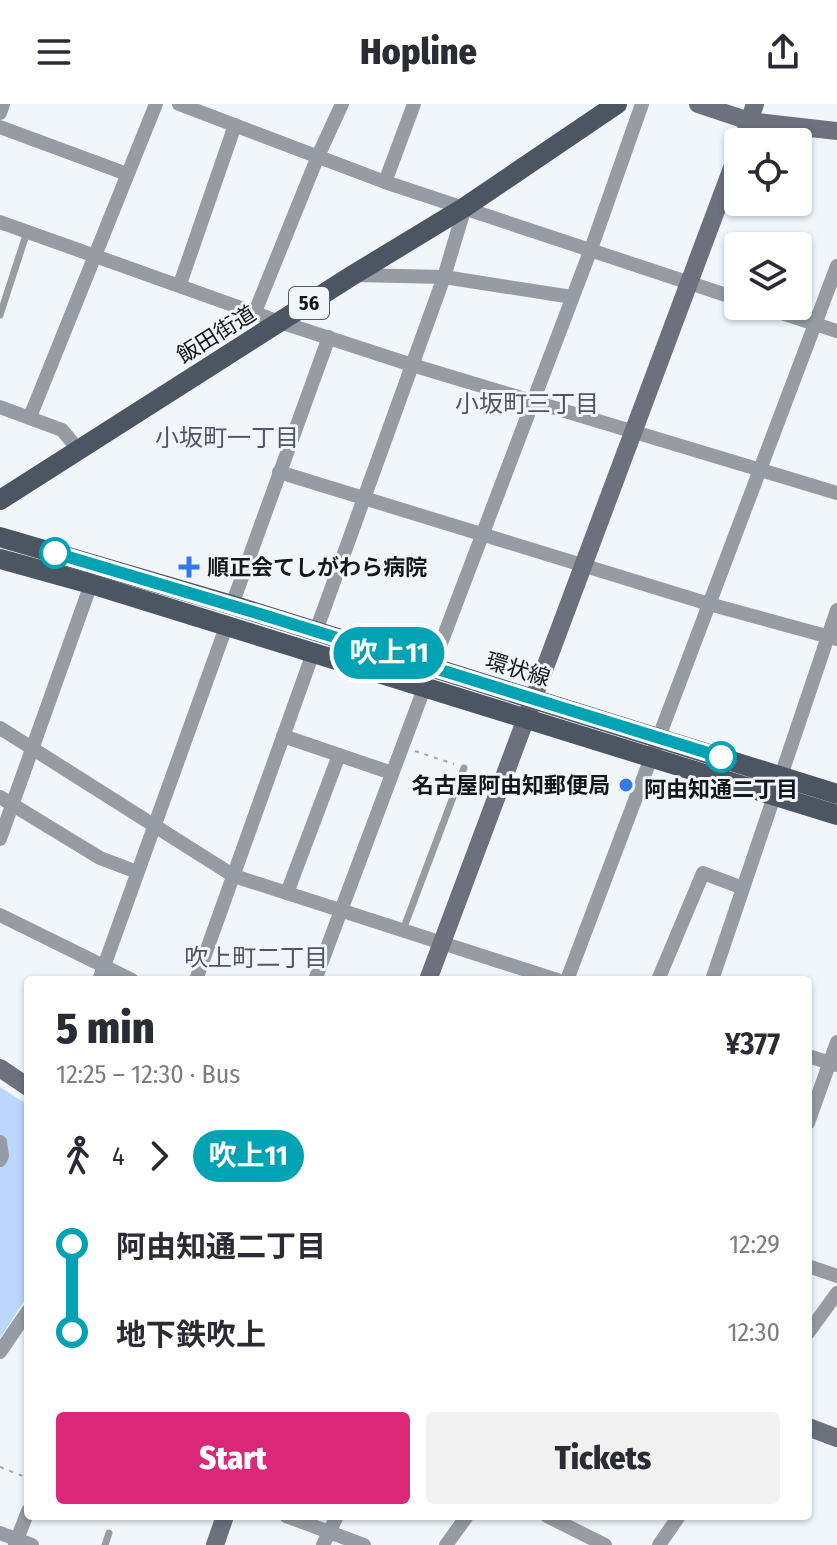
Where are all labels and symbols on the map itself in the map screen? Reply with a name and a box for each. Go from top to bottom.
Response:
road number: 56 [289,287,329,319]
street label: 飯田街道 [172,300,261,369]
district label: 小坂町三丁目 [455,390,599,418]
district label: 小坂町一丁目 [155,424,299,452]
unlabelled marker [40,538,70,568]
place label: 順正会てしがわら病院 [207,554,427,581]
marker: 順正会てしがわら病院 [178,556,200,578]
line badge: 吹上11 [333,627,445,679]
street label: 環状線 [482,647,553,692]
marker: 阿由知通二丁目 [706,742,736,772]
place label: 名古屋阿由知郵便局 [412,772,610,799]
marker: 名古屋阿由知郵便局 [617,776,635,794]
place label: 阿由知通二丁目 [644,776,798,803]
district label: 吹上町二丁目 [184,944,328,972]

